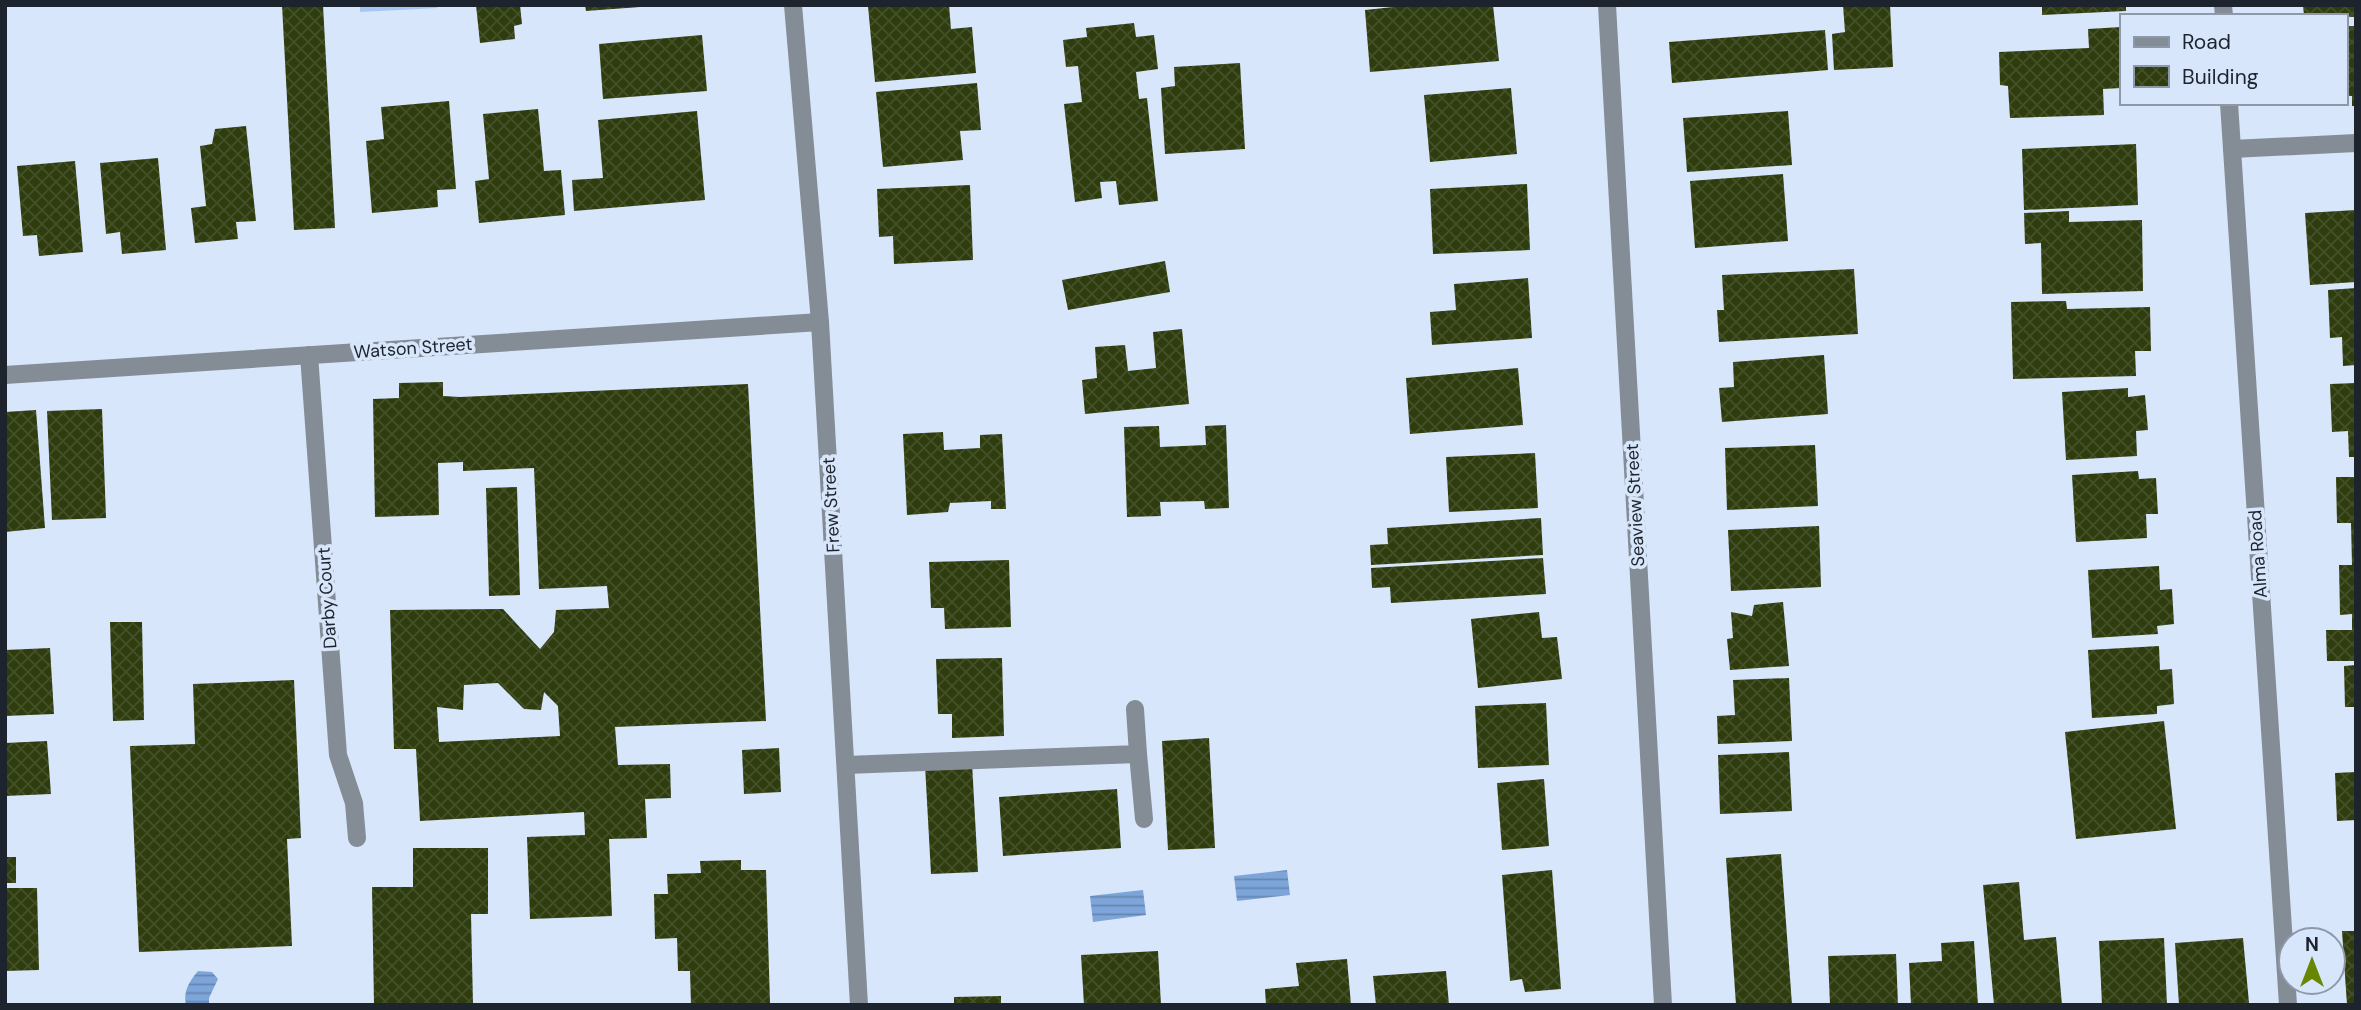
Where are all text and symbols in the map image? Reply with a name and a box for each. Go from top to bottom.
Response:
legend [2120,14,2347,105]
text: Road [2182,28,2231,56]
text: Building [2182,63,2259,91]
street label: Watson Street [353,332,473,364]
street label: Seaview Street [1620,443,1650,567]
street label: Frew Street [817,457,845,553]
street label: Alma Road [2243,509,2273,599]
street label: Darby Court [311,546,343,650]
north arrow [2277,926,2347,996]
text: N [2305,932,2319,957]

